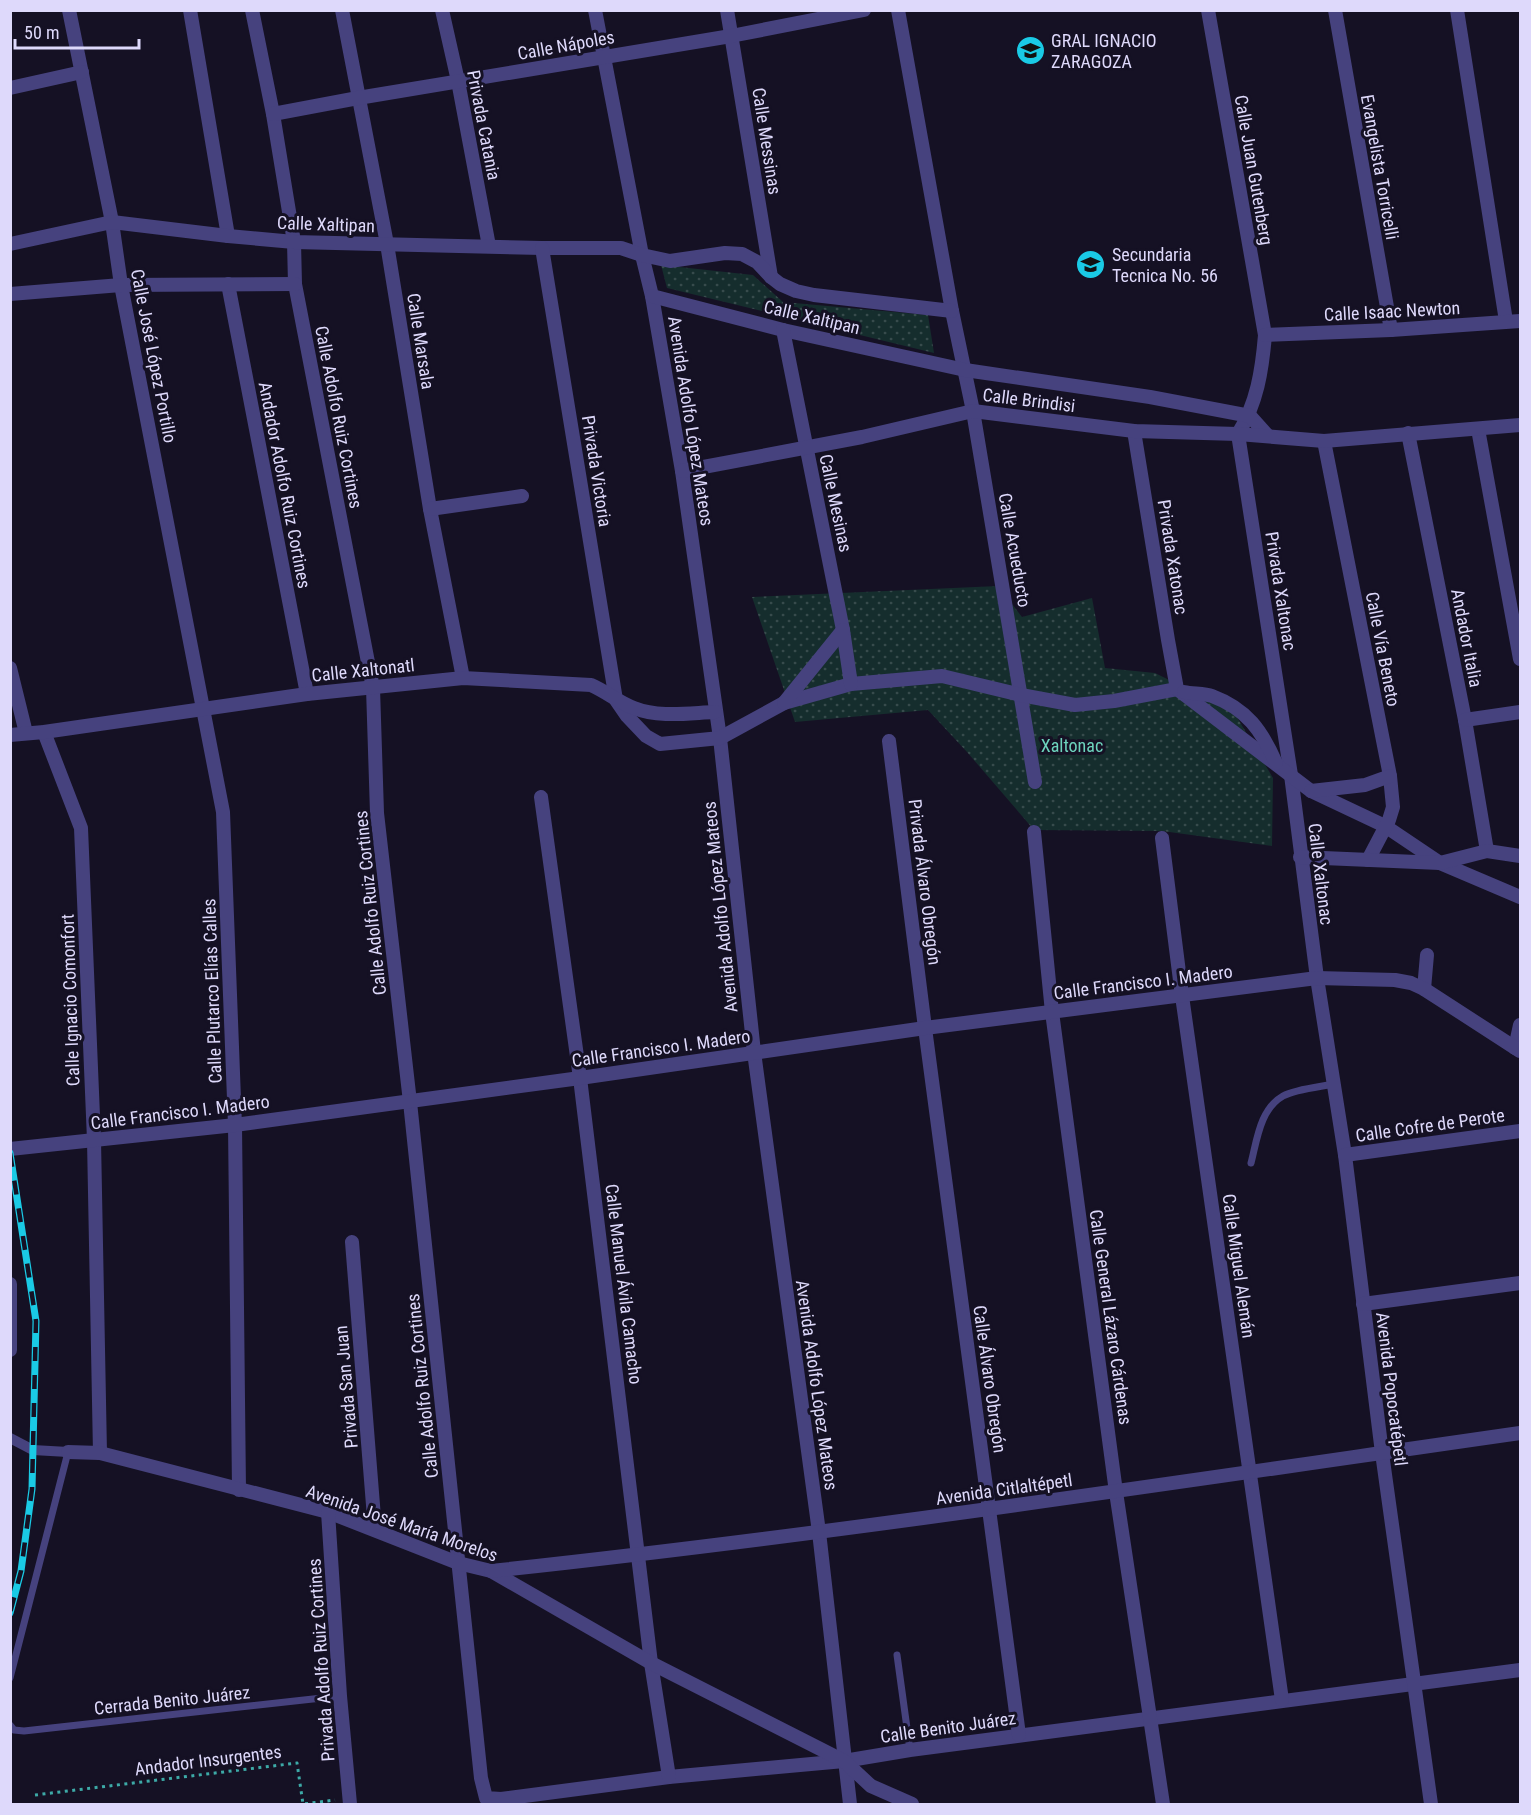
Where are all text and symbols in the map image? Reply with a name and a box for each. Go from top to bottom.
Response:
scale bar [15,12,140,50]
text: 50 m [24,22,59,43]
street label: Calle Nápoles [516,26,616,64]
place label: GRAL IGNACIO ZARAGOZA [1051,30,1157,72]
school or university icon: GRAL IGNACIO ZARAGOZA [1014,34,1046,66]
street label: Privada Catania [463,68,505,182]
street label: Calle Messinas [748,86,786,196]
street label: Calle Juan Gutenberg [1230,93,1278,247]
street label: Evangelista Torricelli [1357,93,1403,241]
street label: Calle Xaltipan [277,212,375,236]
place label: Secundaria Tecnica No. 56 [1112,244,1218,286]
school or university icon: Secundaria Tecnica No. 56 [1075,248,1107,280]
street label: Calle José López Portillo [127,267,181,445]
street label: Calle Marsala [403,291,439,391]
street label: Calle Xaltipan [762,296,862,338]
street label: Calle Isaac Newton [1323,297,1461,325]
street label: Avenida Adolfo López Mateos [664,315,718,527]
street label: Calle Adolfo Ruiz Cortines [311,324,367,510]
street label: Andador Adolfo Ruiz Cortines [255,380,315,590]
street label: Calle Brindisi [981,384,1077,416]
street label: Privada Victoria [578,414,616,528]
street label: Calle Mesinas [815,452,857,554]
street label: Calle Acueducto [995,491,1035,609]
street label: Privada Xatonac [1154,498,1192,616]
street label: Privada Xaltonac [1261,530,1301,652]
street label: Andador Italia [1447,587,1487,689]
street label: Calle Vía Beneto [1362,590,1404,708]
street label: Calle Xaltonatl [311,654,415,686]
park label: Xaltonac [1041,735,1103,756]
street label: Privada Álvaro Obregón [904,798,946,966]
street label: Avenida Adolfo López Mateos [698,800,742,1014]
street label: Calle Adolfo Ruiz Cortines [350,810,390,996]
street label: Calle Xaltonac [1304,822,1338,926]
street label: Calle Plutarco Elías Calles [198,898,226,1084]
street label: Calle Ignacio Comonfort [56,913,84,1087]
street label: Calle Francisco I. Madero [1052,961,1234,1003]
street label: Calle Francisco I. Madero [570,1025,752,1071]
street label: Calle Francisco I. Madero [89,1091,271,1133]
street label: Calle Cofre de Perote [1354,1104,1506,1146]
street label: Calle Manuel Ávila Camacho [601,1183,647,1385]
street label: Calle Miguel Alemán [1218,1192,1260,1340]
street label: Calle General Lázaro Cárdenas [1085,1208,1137,1426]
street label: Avenida Adolfo López Mateos [792,1279,842,1491]
street label: Calle Adolfo Ruiz Cortines [402,1293,442,1479]
street label: Calle Álvaro Obregón [969,1304,1011,1454]
street label: Avenida Popocatépetl [1372,1311,1412,1467]
street label: Privada San Juan [330,1325,362,1449]
street label: Avenida Citlaltépetl [934,1469,1074,1509]
street label: Avenida José María Morelos [303,1480,501,1566]
street label: Privada Adolfo Ruiz Cortines [303,1558,339,1762]
street label: Cerrada Benito Juárez [93,1681,251,1719]
street label: Calle Benito Juárez [879,1707,1017,1747]
street label: Andador Insurgentes [133,1741,283,1779]

